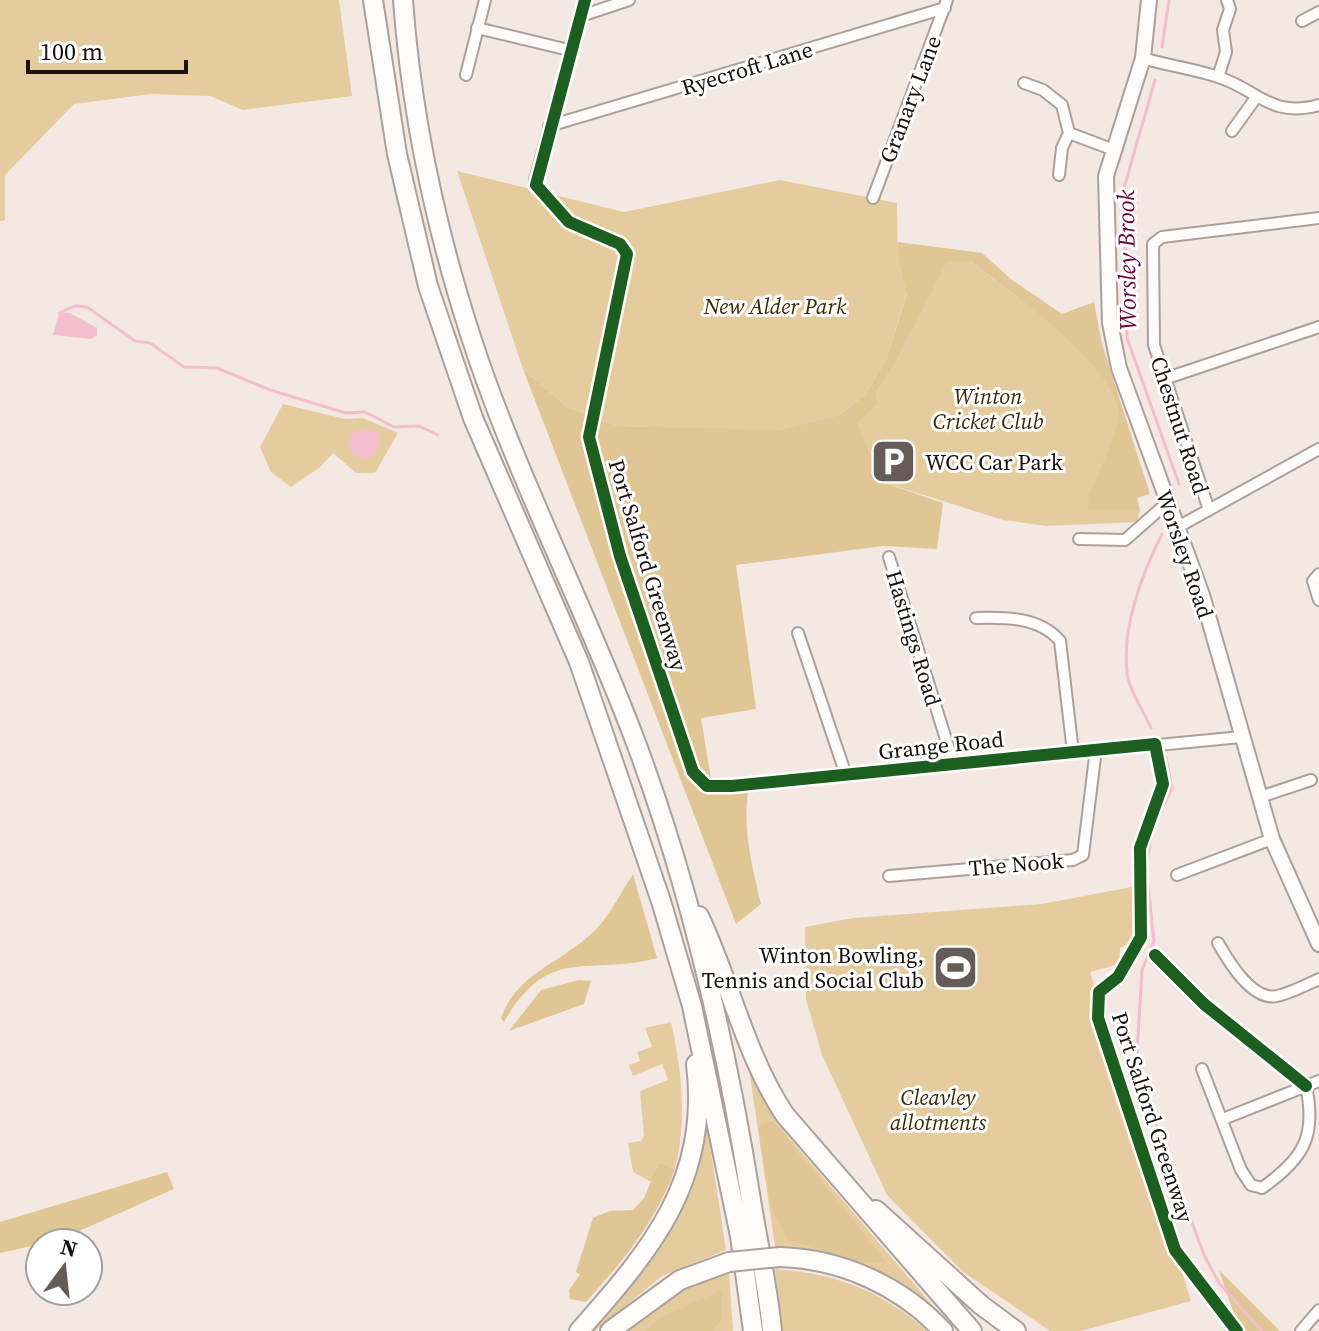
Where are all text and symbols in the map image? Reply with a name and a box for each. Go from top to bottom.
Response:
scale bar [28,24,186,74]
street label: Granary Lane [872,31,948,167]
street label: Ryecroft Lane [678,34,816,102]
text: 100 m [40,35,103,68]
water label: Worsley Brook [1109,189,1144,331]
park label: New Alder Park [703,291,847,321]
street label: Chestnut Road [1144,352,1217,498]
park label: Winton Cricket Club [933,381,1043,436]
parking icon: WCC Car Park [870,438,918,486]
place label: WCC Car Park [925,447,1064,477]
street label: Port Salford Greenway [602,456,695,675]
street label: Worsley Road [1149,486,1221,623]
street label: Hastings Road [879,566,949,710]
street label: Grange Road [877,723,1006,766]
street label: The Nook [968,845,1065,883]
place label: Winton Bowling, Tennis and Social Club [702,940,924,995]
sports icon: Winton Bowling, Tennis and Social Club [931,944,979,992]
street label: Port Salford Greenway [1105,1008,1201,1227]
park label: Cleavley allotments [890,1082,986,1137]
north arrow [24,1227,104,1307]
text: N [58,1231,81,1264]

